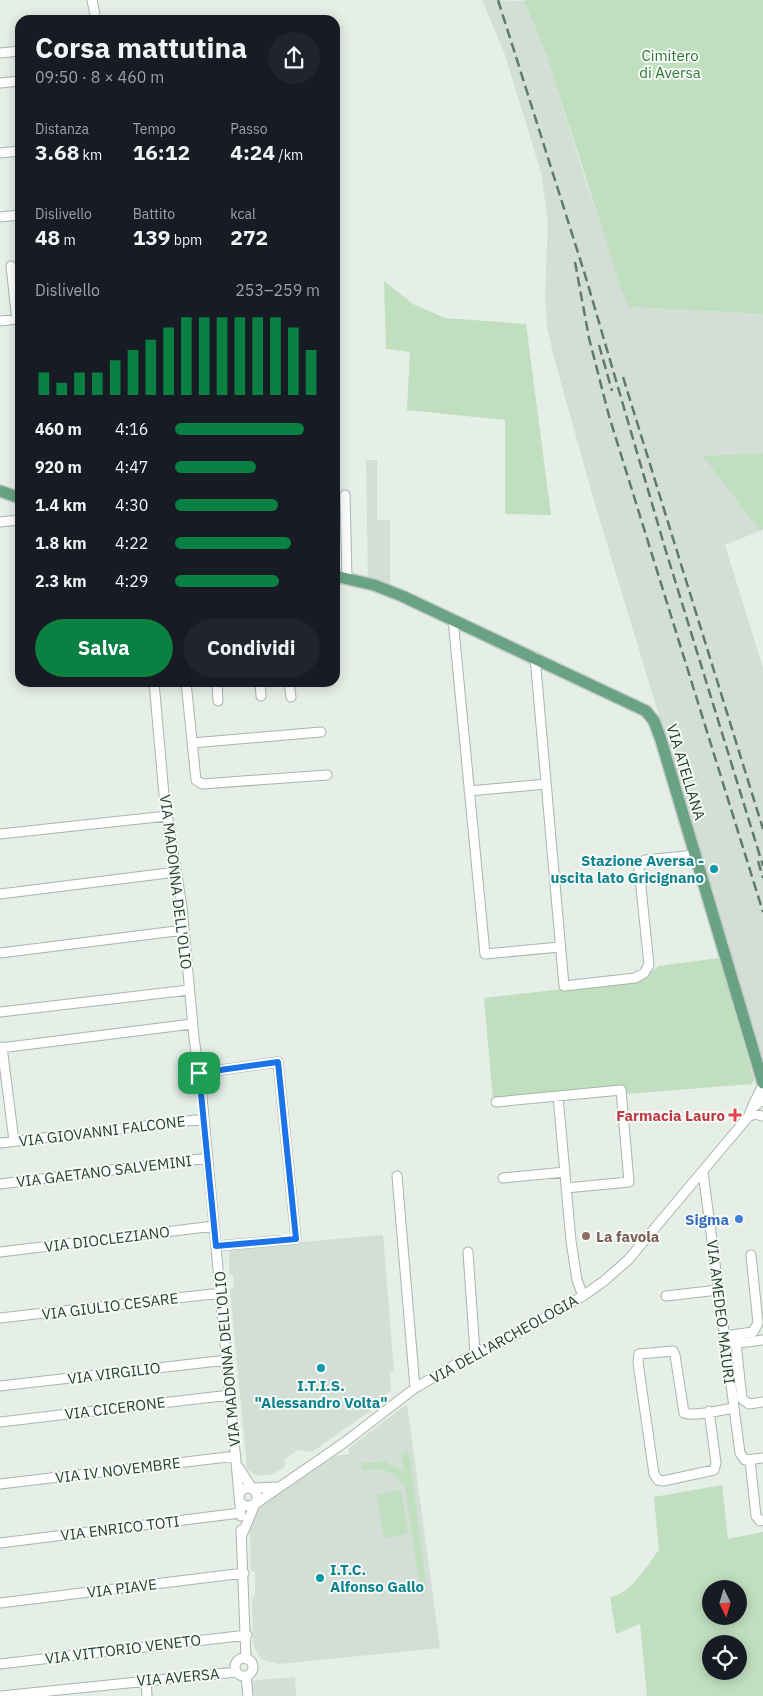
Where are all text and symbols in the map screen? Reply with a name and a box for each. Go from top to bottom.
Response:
text: Corsa mattutina [35,29,247,66]
button: share [268,32,320,84]
park label: Cimitero di Aversa [639,46,701,82]
text: 09:50 · 8 × 460 m [35,67,164,87]
text: Distanza [35,120,89,138]
text: Tempo [133,120,176,138]
text: Passo [230,120,268,138]
text: 3.68 [35,138,79,166]
text: 16:12 [133,138,190,166]
text: 4:24 [230,138,275,166]
text: km [79,146,102,164]
text: /km [275,146,303,164]
text: Dislivello [35,205,92,223]
text: Battito [133,205,175,223]
text: kcal [230,205,256,223]
text: 48 [35,223,60,251]
text: 139 [133,223,170,251]
text: 272 [230,223,268,251]
text: m [60,231,76,249]
text: bpm [170,231,202,249]
text: Dislivello [35,280,100,300]
text: 253–259 m [235,280,320,300]
text: 460 m [35,419,82,439]
text: 4:16 [115,419,148,439]
text: 920 m [35,457,82,477]
text: 4:47 [115,457,148,477]
text: 1.4 km [35,495,86,515]
text: 4:30 [115,495,148,515]
text: 1.8 km [35,533,86,553]
text: 4:22 [115,533,148,553]
text: 2.3 km [35,571,86,591]
text: 4:29 [115,571,148,591]
button: Salva [35,619,173,677]
button: Condividi [183,619,320,677]
street label: VIA ATELLANA [662,722,710,823]
street label: VIA MADONNA DELL'OLIO [156,793,196,971]
place label: Stazione Aversa - uscita lato Gricignano [551,851,704,887]
marker: Stazione Aversa - uscita lato Gricignano [708,863,720,875]
pin [178,1052,220,1094]
icon: arrive [185,1059,213,1087]
place label: Farmacia Lauro [616,1106,725,1125]
marker: Farmacia Lauro [729,1109,741,1121]
street label: VIA GIOVANNI FALCONE [18,1111,186,1151]
street label: VIA GAETANO SALVEMINI [15,1151,193,1191]
place label: Sigma [685,1210,729,1229]
marker: Sigma [733,1213,745,1225]
street label: VIA DIOCLEZIANO [43,1222,171,1256]
place label: La favola [596,1227,660,1246]
marker: La favola [580,1230,592,1242]
street label: VIA AMEDEO MAIURI [703,1239,739,1385]
street label: VIA MADONNA DELL'OLIO [210,1270,244,1448]
street label: VIA GIULIO CESARE [41,1288,179,1324]
street label: VIA DELL'ARCHEOLOGIA [427,1290,582,1388]
street label: VIA VIRGILIO [66,1358,162,1388]
marker: I.T.I.S. "Alessandro Volta" [315,1362,327,1374]
place label: I.T.I.S. "Alessandro Volta" [254,1376,388,1412]
street label: VIA CICERONE [64,1392,166,1424]
street label: VIA IV NOVEMBRE [54,1453,182,1487]
street label: VIA ENRICO TOTI [59,1511,181,1545]
place label: I.T.C. Alfonso Gallo [330,1560,424,1596]
marker: I.T.C. Alfonso Gallo [314,1572,326,1584]
street label: VIA PIAVE [86,1574,158,1602]
north arrow [702,1580,748,1625]
map controls [702,1580,747,1680]
street label: VIA VITTORIO VENETO [44,1630,202,1668]
button: locate [702,1635,747,1680]
street label: VIA AVERSA [136,1664,221,1690]

